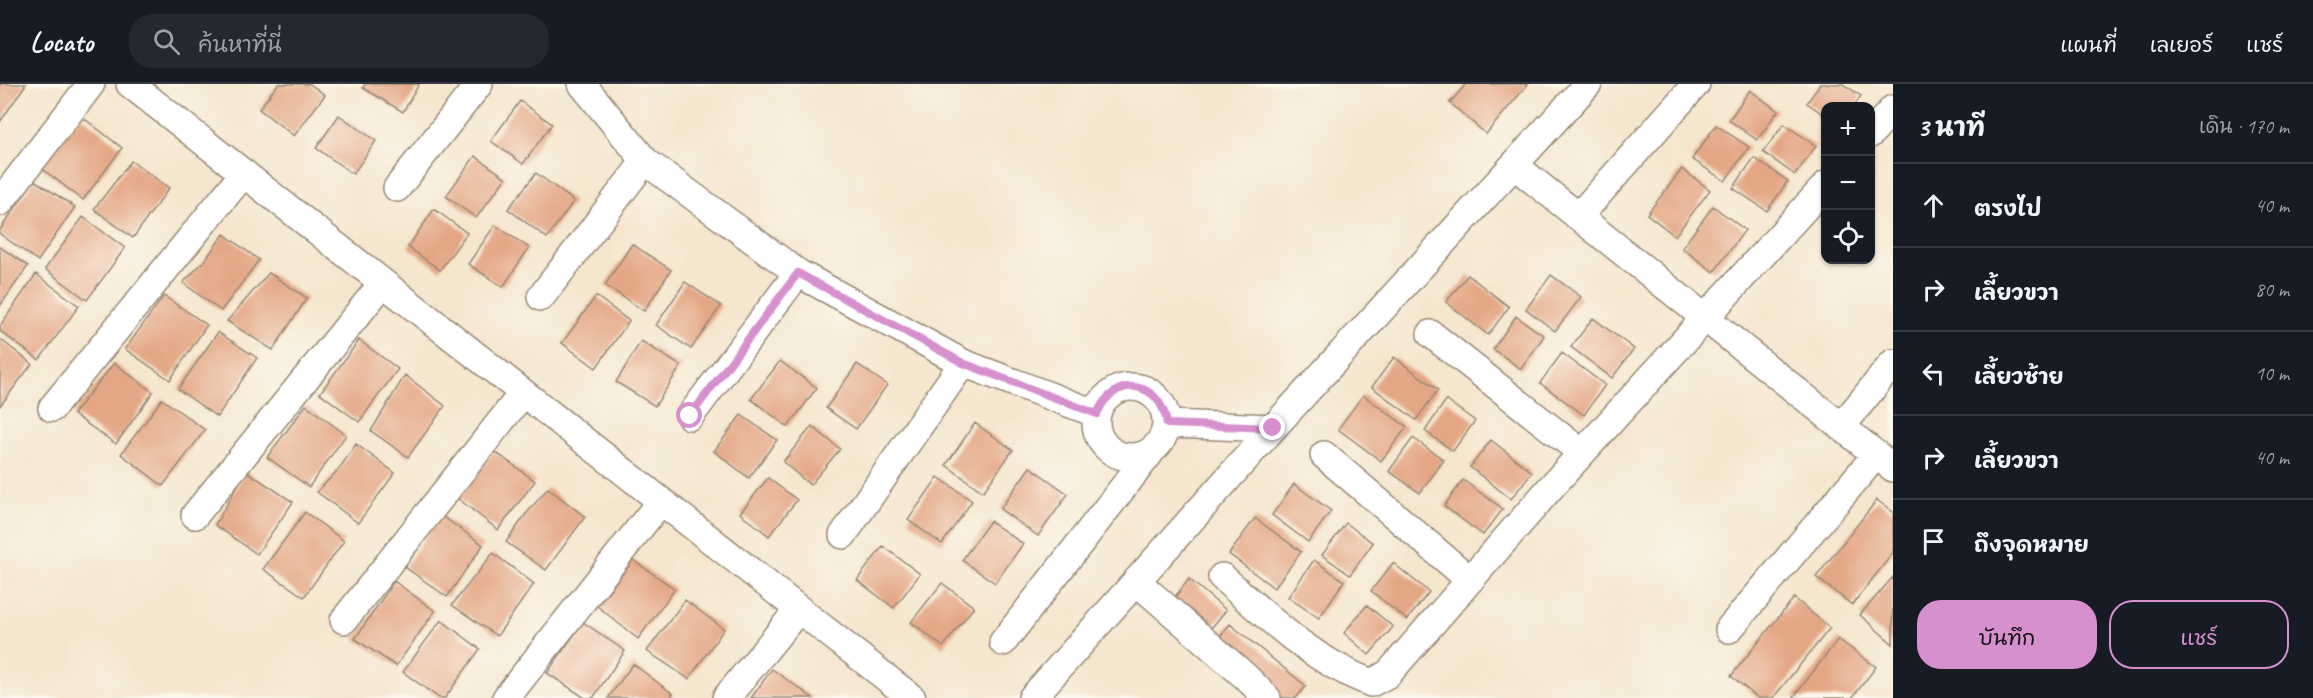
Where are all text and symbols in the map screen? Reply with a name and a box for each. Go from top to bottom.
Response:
search box [129,14,549,68]
text: Locato [30,24,93,59]
icon: search [150,25,183,58]
text: ค้นหาที่นี่ [198,31,282,59]
text: แผนที่ [2060,32,2117,58]
text: เลเยอร์ [2150,32,2213,58]
text: แชร์ [2246,32,2283,58]
map controls [1821,102,1875,264]
button: + [1821,102,1875,156]
text: 3 นาที [1917,111,1985,144]
text: เดิน · 170 m [2199,114,2289,139]
button: − [1821,156,1875,210]
icon: ahead [1917,189,1950,222]
text: 40 m [2255,193,2289,218]
text: ตรงไป [1974,195,2042,223]
button: locate [1821,210,1875,264]
icon: right [1917,273,1950,306]
text: 80 m [2255,277,2289,302]
text: เลี้ยวขวา [1974,279,2058,307]
icon: left [1917,357,1950,390]
text: 10 m [2255,361,2289,386]
text: เลี้ยวซ้าย [1974,363,2064,391]
route start [676,402,702,428]
route end [1259,414,1285,440]
icon: right [1917,441,1950,474]
text: 40 m [2255,445,2289,470]
text: เลี้ยวขวา [1974,447,2058,475]
icon: arrive [1917,525,1950,558]
text: ถึงจุดหมาย [1974,531,2089,559]
button: บันทึก [1917,600,2097,669]
button: แชร์ [2109,600,2289,669]

